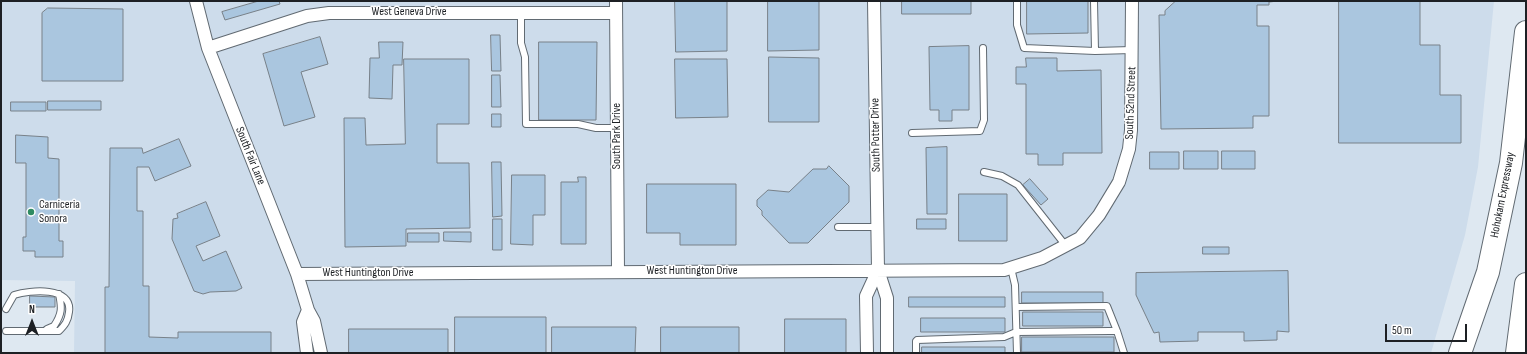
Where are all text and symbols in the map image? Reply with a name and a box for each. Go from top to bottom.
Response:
street label: West Geneva Drive [372,5,446,19]
street label: South 52nd Street [1123,66,1139,140]
street label: South Potter Drive [868,98,884,172]
street label: South Park Drive [610,103,624,169]
street label: South Fair Lane [232,125,268,187]
street label: Hohokam Expressway [1488,151,1518,239]
place label: Carniceria Sonora [39,198,80,226]
marker: Carniceria Sonora [26,207,36,217]
street label: West Huntington Drive [647,264,737,278]
street label: West Huntington Drive [323,266,413,280]
north arrow [12,302,52,342]
text: N [29,303,35,316]
scale bar [1387,316,1469,342]
text: 50 m [1392,323,1412,338]

